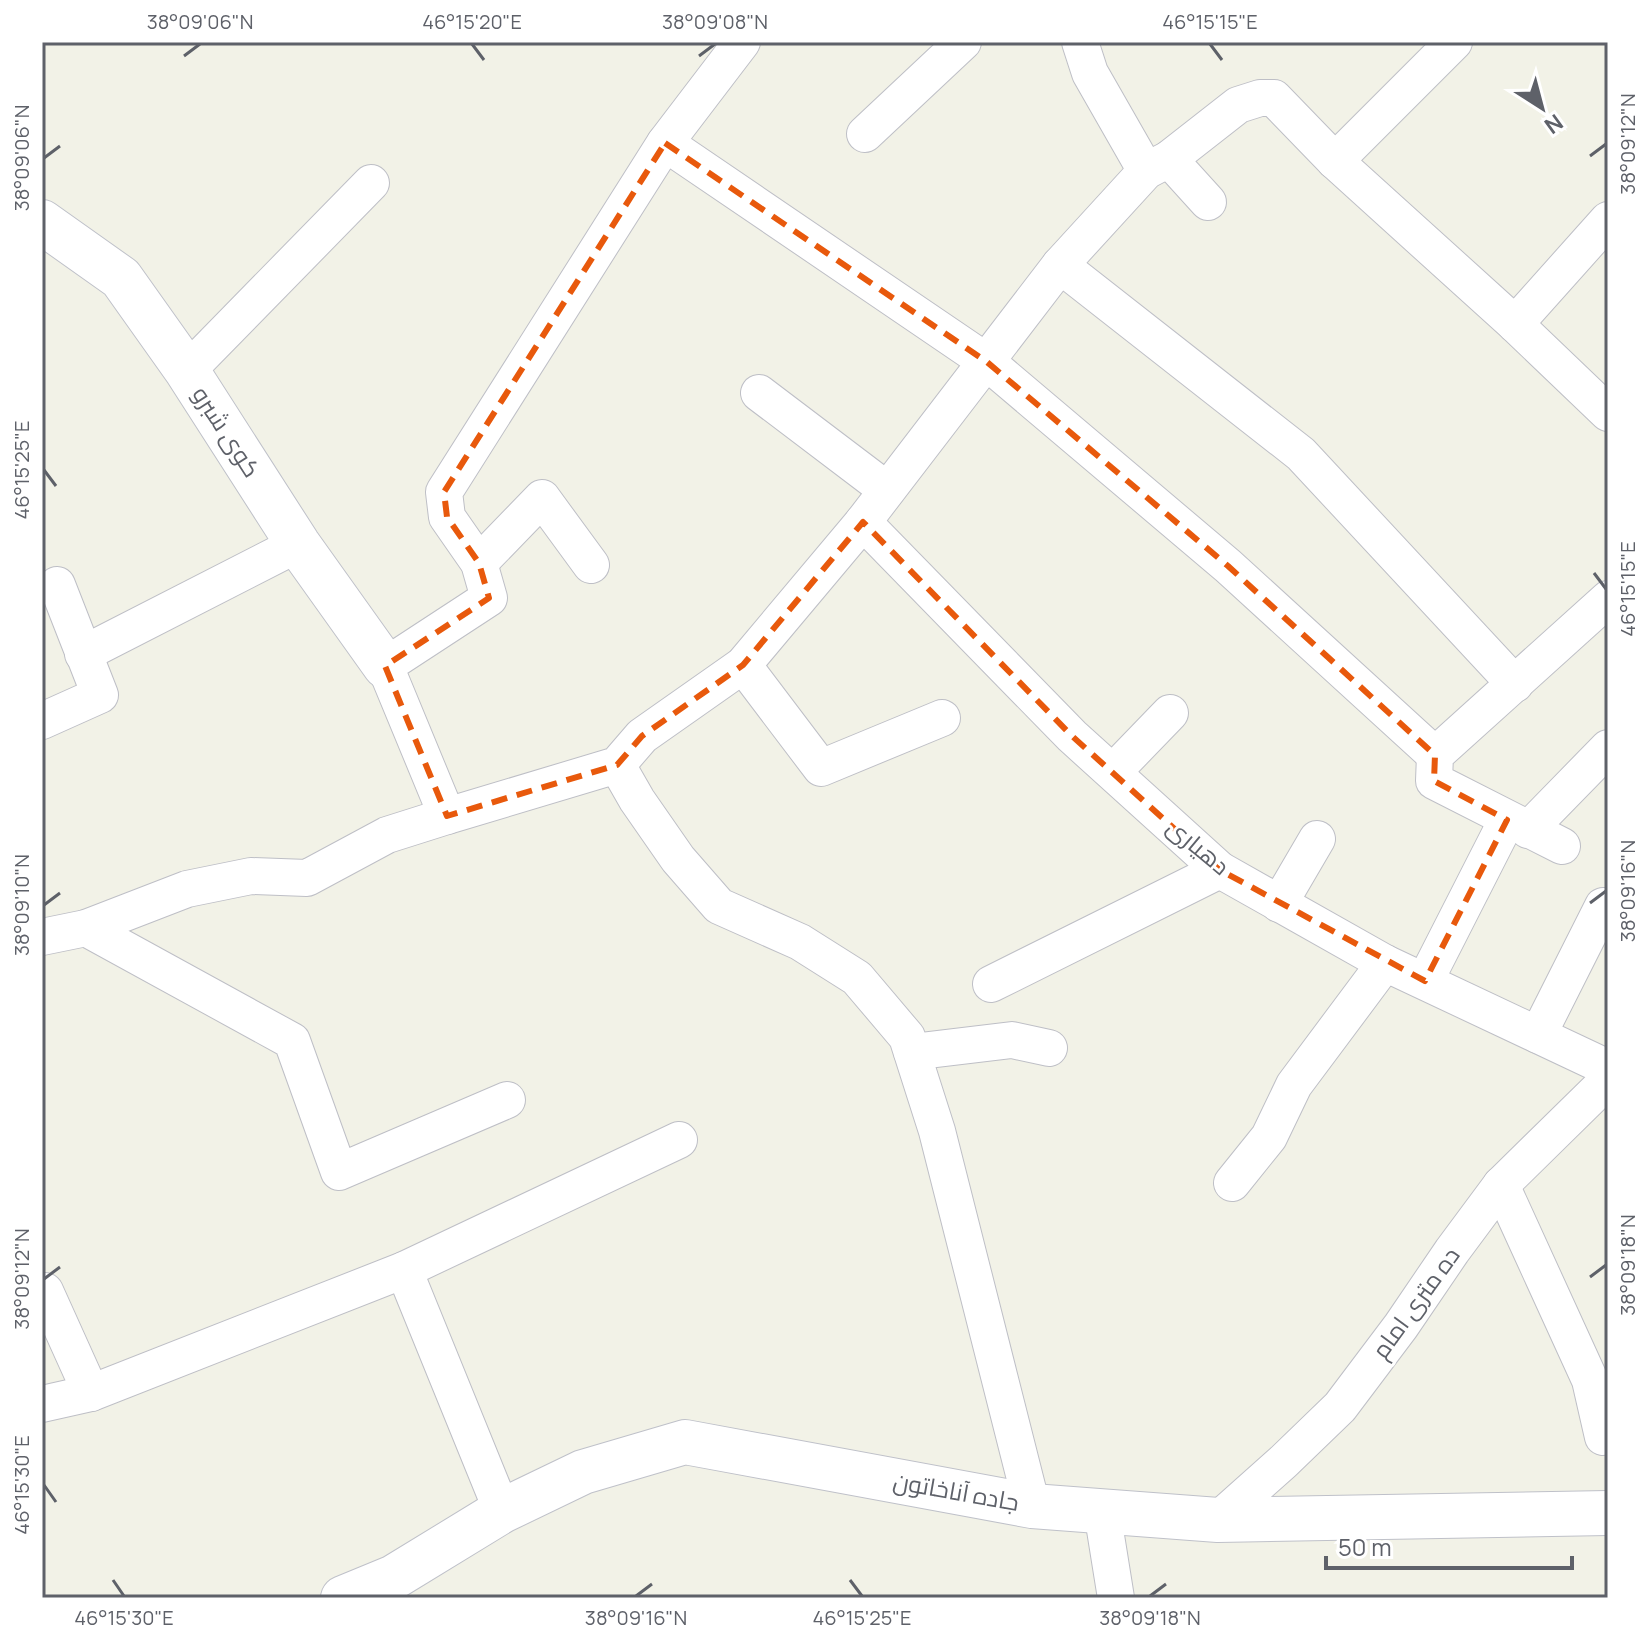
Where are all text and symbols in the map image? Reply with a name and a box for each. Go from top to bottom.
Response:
text: 38°09'06"N [147,8,253,35]
text: 46°15'20"E [422,8,522,35]
text: 38°09'08"N [662,8,768,35]
text: 46°15'15"E [1162,8,1258,35]
north arrow [1502,68,1582,148]
text: 38°09'12"N [1614,93,1641,195]
text: 38°09'06"N [8,105,35,211]
text: N [1539,107,1569,141]
street label: کوی شبرو [186,379,269,483]
text: 46°15'25"E [8,420,35,520]
text: 46°15'15"E [1614,541,1641,637]
street label: دهیاری [1161,810,1237,882]
text: 38°09'16"N [1614,840,1641,942]
text: 38°09'10"N [8,854,35,956]
text: 38°09'18"N [1614,1214,1641,1316]
text: 38°09'12"N [8,1228,35,1330]
street label: ده متری امام [1363,1240,1467,1365]
text: 46°15'30"E [8,1435,35,1535]
street label: جاده آناخاتون [891,1463,1022,1518]
scale bar [1326,1520,1572,1570]
text: 50 m [1338,1530,1392,1563]
text: 46°15'30"E [74,1604,174,1631]
text: 38°09'16"N [585,1604,687,1631]
text: 46°15'25"E [812,1604,912,1631]
text: 38°09'18"N [1099,1604,1201,1631]

